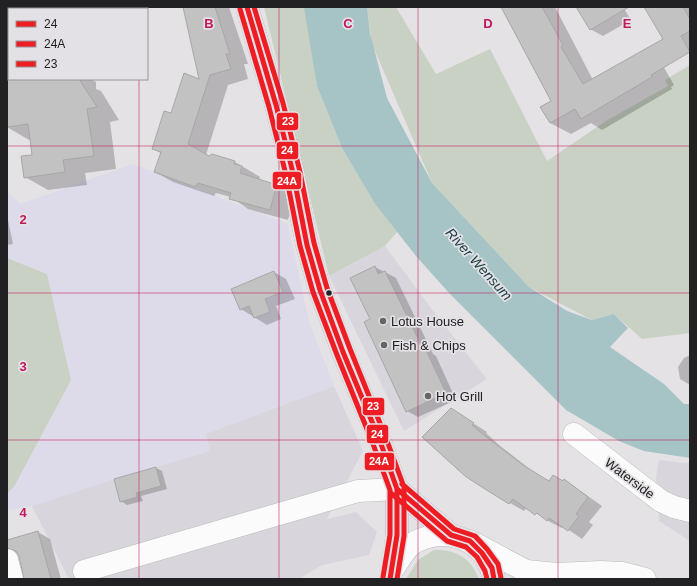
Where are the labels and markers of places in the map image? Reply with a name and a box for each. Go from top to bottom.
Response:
unlabelled marker [324,288,334,298]
place label: Lotus House [391,314,464,329]
marker: Lotus House [378,316,388,326]
place label: Fish & Chips [392,338,466,353]
marker: Fish & Chips [379,340,389,350]
place label: Hot Grill [436,389,483,404]
marker: Hot Grill [423,391,433,401]

